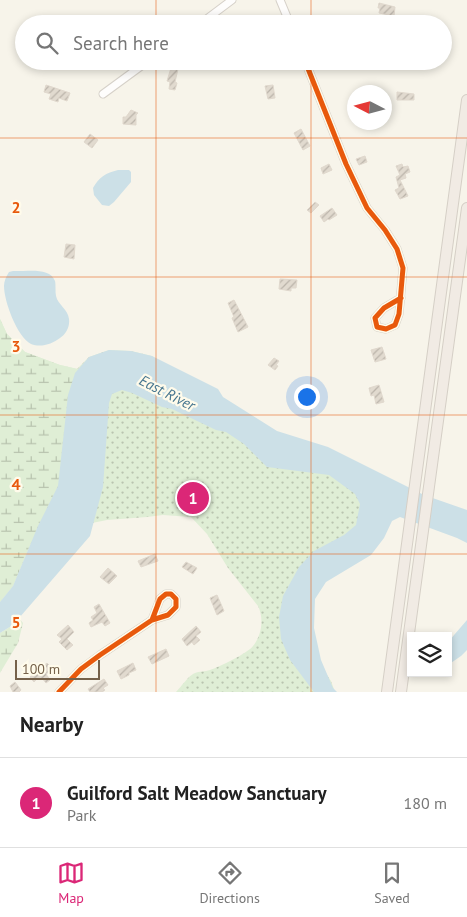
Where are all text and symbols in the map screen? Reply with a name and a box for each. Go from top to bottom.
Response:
search box [15,15,452,70]
icon: search [33,29,61,57]
text: Search here [73,31,169,55]
north arrow [347,85,392,130]
text: 2 [11,197,21,217]
text: 3 [11,336,21,356]
water label: East River [136,370,199,415]
your location [294,384,320,410]
text: 4 [11,474,21,494]
pin: 1 [177,479,209,517]
text: 5 [11,612,21,632]
map controls [407,632,452,677]
button: layers [407,632,452,677]
scale bar [15,657,100,680]
text: 100 m [22,660,60,678]
text: Nearby [20,711,83,738]
text: Guilford Salt Meadow Sanctuary [67,781,327,805]
text: 1 [31,793,41,813]
text: 180 m [404,793,447,813]
text: Park [67,805,96,825]
tab: Map [57,859,85,907]
tab: Directions [199,859,260,907]
tab: Saved [374,859,410,907]

